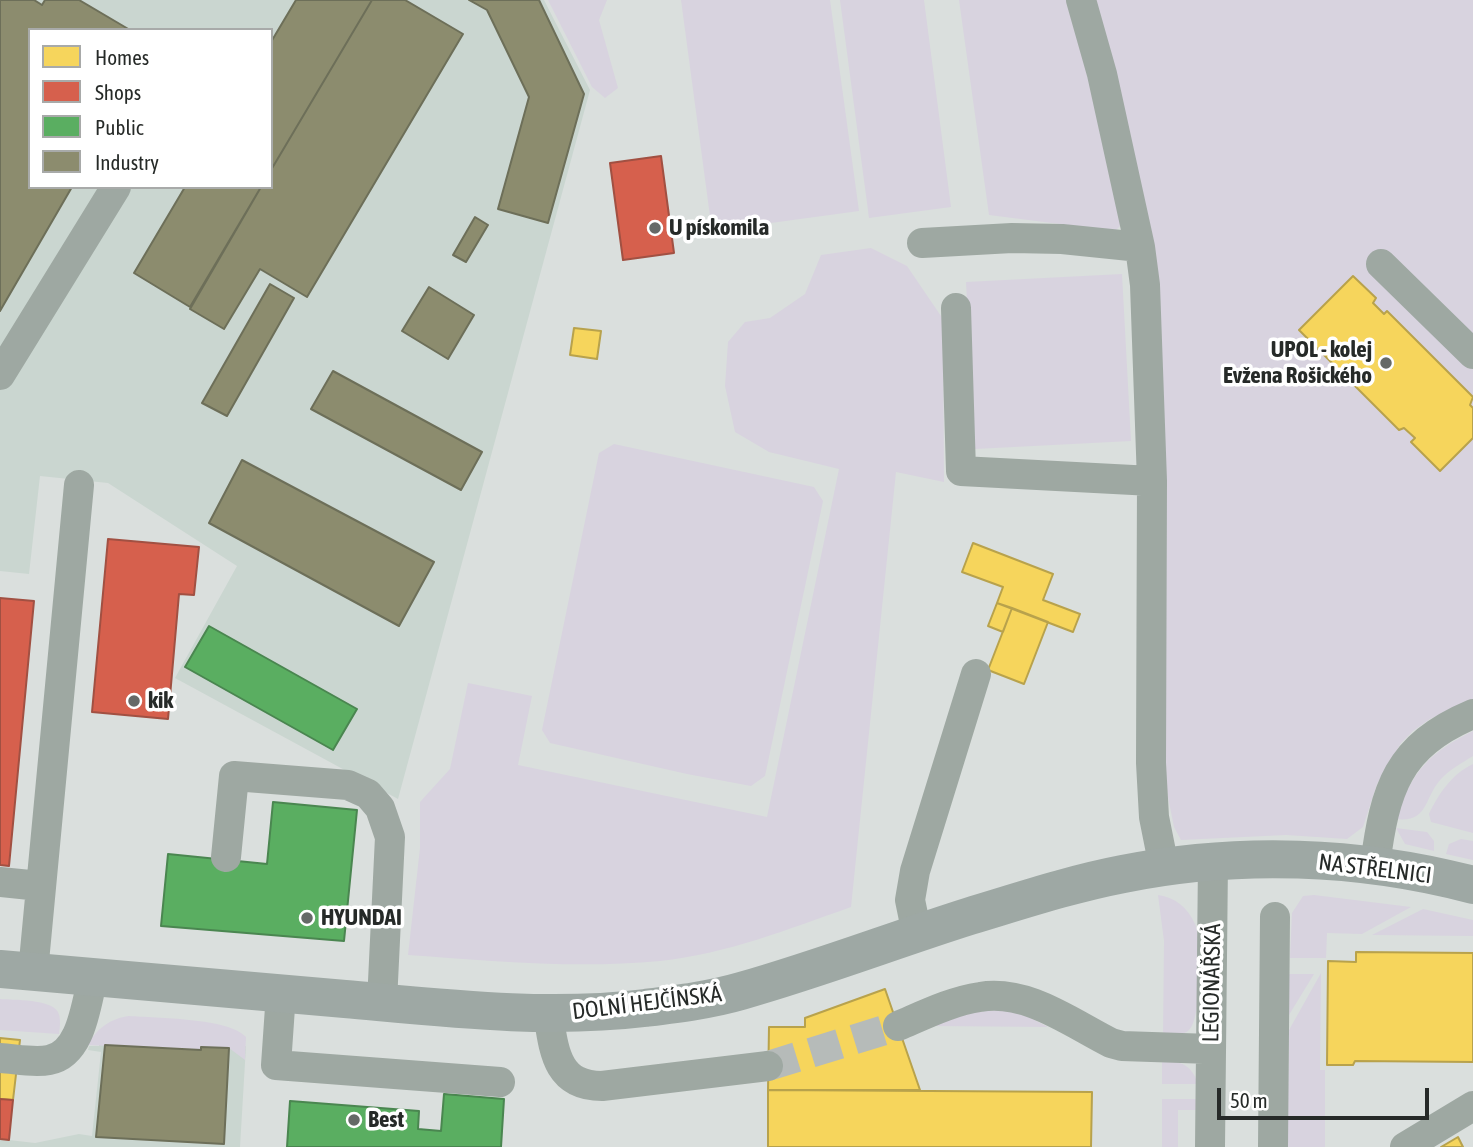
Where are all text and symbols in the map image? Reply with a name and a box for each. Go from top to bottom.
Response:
legend [28,28,273,189]
text: Homes [95,45,149,69]
text: Shops [95,80,141,104]
text: Public [95,115,144,139]
text: Industry [95,150,159,174]
place label: U pískomila [669,214,769,242]
marker: U pískomila [647,220,663,236]
place label: UPOL - kolej Evžena Rošického [1223,336,1372,390]
marker: UPOL - kolej Evžena Rošického [1378,355,1394,371]
place label: kik [148,687,173,715]
marker: kik [126,693,142,709]
street label: NA STŘELNICI [1317,848,1433,890]
place label: HYUNDAI [321,904,402,932]
marker: HYUNDAI [299,910,315,926]
street label: LEGIONÁŘSKÁ [1197,923,1227,1043]
street label: DOLNÍ HEJČÍNSKÁ [571,980,723,1026]
scale bar [1221,1074,1433,1118]
text: 50 m [1230,1088,1268,1112]
place label: Best [368,1106,404,1134]
marker: Best [346,1112,362,1128]

